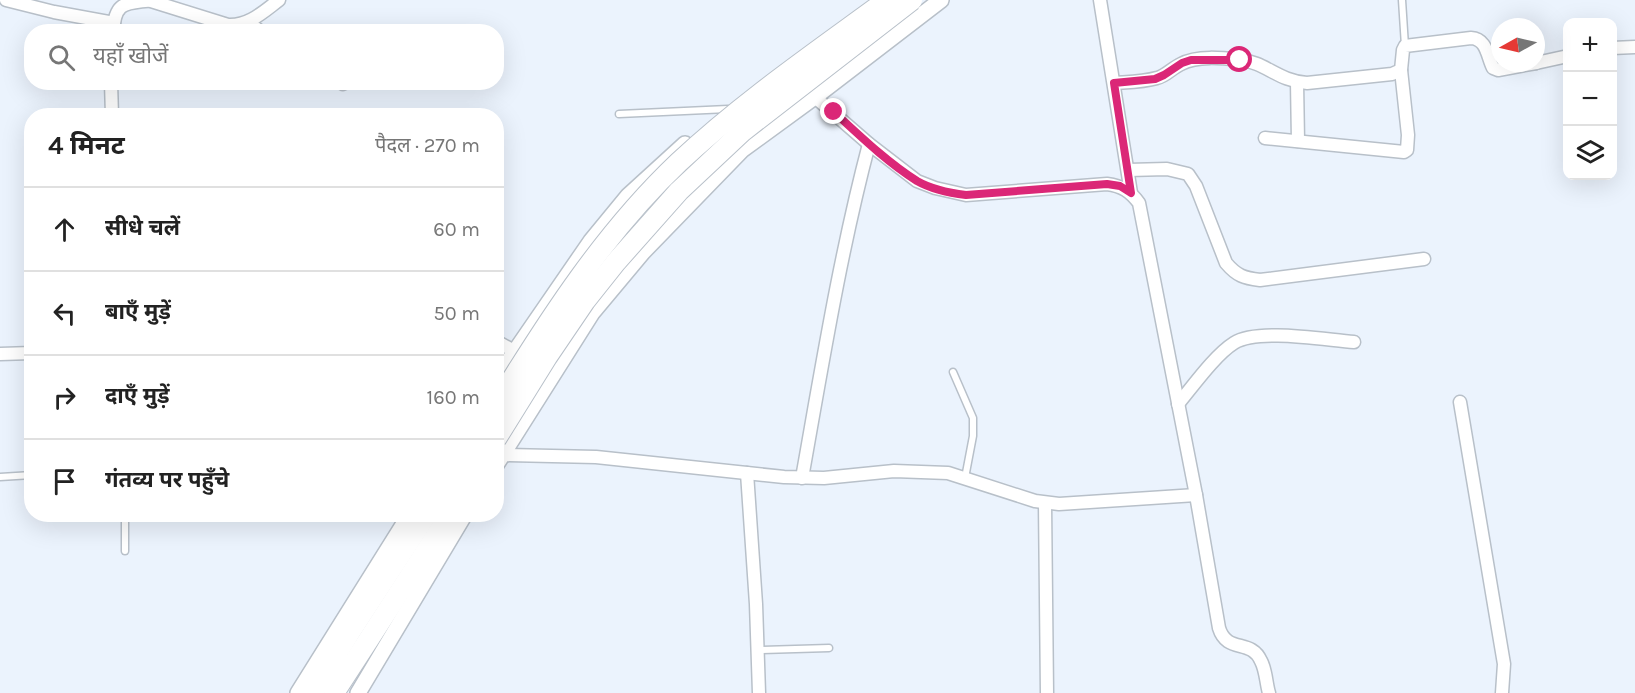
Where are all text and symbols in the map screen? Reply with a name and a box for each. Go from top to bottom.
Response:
north arrow [1491,18,1545,72]
map controls [1563,18,1617,180]
button: + [1563,18,1617,72]
search box [24,24,504,90]
icon: search [45,41,78,74]
text: यहाँ खोजें [93,43,168,69]
route start [1226,46,1252,72]
button: − [1563,72,1617,126]
route end [820,98,846,124]
button: layers [1563,126,1617,180]
text: 4 मिनट [48,130,125,161]
text: पैदल · 270 m [375,134,480,157]
icon: ahead [48,213,81,246]
text: सीधे चलें [105,215,180,241]
text: 60 m [433,218,480,241]
icon: left [48,297,81,330]
text: बाएँ मुड़ें [105,299,171,325]
text: 50 m [433,302,480,325]
icon: right [48,381,81,414]
text: दाएँ मुड़ें [105,383,170,409]
text: 160 m [427,386,480,409]
icon: arrive [48,465,81,498]
text: गंतव्य पर पहुँचे [105,467,229,493]

